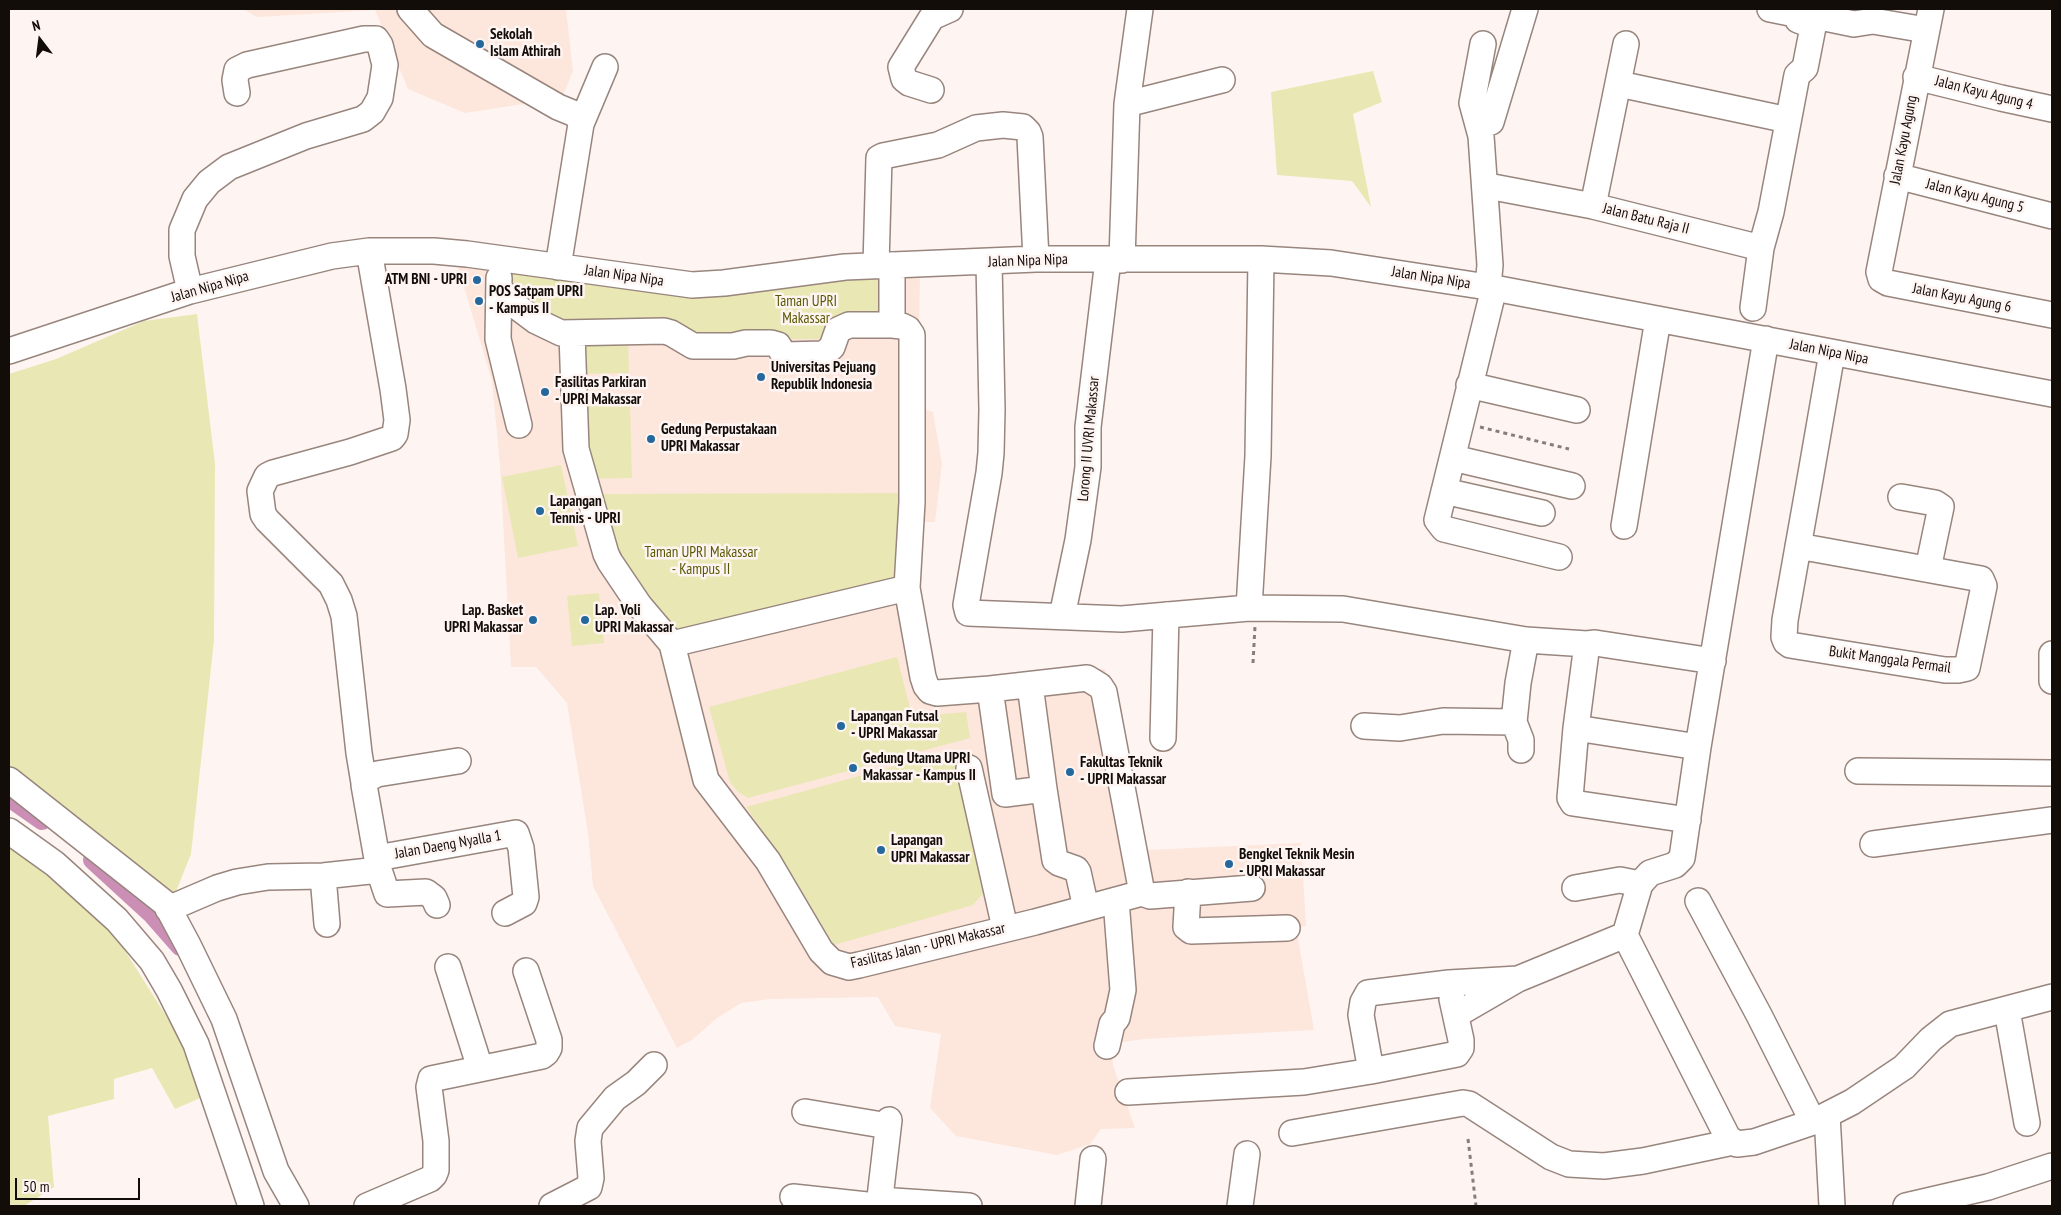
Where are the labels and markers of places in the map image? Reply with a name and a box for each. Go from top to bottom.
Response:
place label: Sekolah Islam Athirah [490,26,561,61]
marker: Sekolah Islam Athirah [474,38,486,50]
place label: ATM BNI - UPRI [385,271,467,289]
marker: ATM BNI - UPRI [471,274,483,286]
place label: POS Satpam UPRI - Kampus II [489,283,583,318]
marker: POS Satpam UPRI - Kampus II [473,295,485,307]
place label: Universitas Pejuang Republik Indonesia [771,359,876,394]
marker: Universitas Pejuang Republik Indonesia [755,371,767,383]
place label: Fasilitas Parkiran - UPRI Makassar [555,374,646,409]
marker: Fasilitas Parkiran - UPRI Makassar [539,386,551,398]
place label: Gedung Perpustakaan UPRI Makassar [661,421,777,456]
marker: Gedung Perpustakaan UPRI Makassar [645,433,657,445]
place label: Lapangan Tennis - UPRI [550,493,621,528]
marker: Lapangan Tennis - UPRI [534,505,546,517]
place label: Lap. Basket UPRI Makassar [444,602,523,637]
place label: Lap. Voli UPRI Makassar [595,602,674,637]
marker: Lap. Basket UPRI Makassar [527,614,539,626]
marker: Lap. Voli UPRI Makassar [579,614,591,626]
place label: Lapangan Futsal - UPRI Makassar [851,708,938,743]
marker: Lapangan Futsal - UPRI Makassar [835,720,847,732]
place label: Gedung Utama UPRI Makassar - Kampus II [863,750,976,785]
place label: Fakultas Teknik - UPRI Makassar [1080,754,1166,789]
marker: Gedung Utama UPRI Makassar - Kampus II [847,762,859,774]
marker: Fakultas Teknik - UPRI Makassar [1064,766,1076,778]
place label: Lapangan UPRI Makassar [891,832,970,867]
marker: Lapangan UPRI Makassar [875,844,887,856]
place label: Bengkel Teknik Mesin - UPRI Makassar [1239,846,1355,881]
marker: Bengkel Teknik Mesin - UPRI Makassar [1223,858,1235,870]

